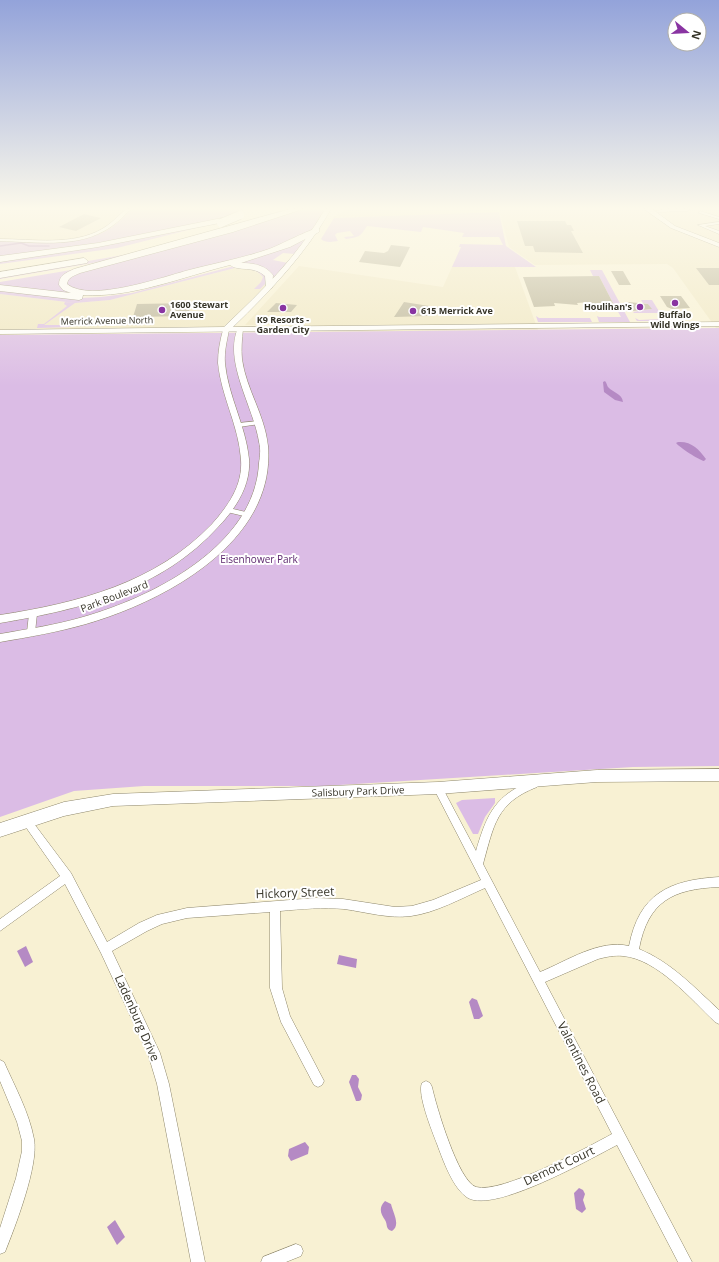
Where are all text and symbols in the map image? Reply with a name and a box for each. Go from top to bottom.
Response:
north arrow [667,12,707,52]
text: N [688,29,706,42]
place label: 1600 Stewart Avenue [170,298,228,321]
marker: Buffalo Wild Wings [670,298,680,308]
place label: Houlihan's [584,300,633,313]
marker: Houlihan's [635,302,645,312]
marker: K9 Resorts - Garden City [278,303,288,313]
place label: 615 Merrick Ave [421,304,493,317]
marker: 1600 Stewart Avenue [157,305,167,315]
marker: 615 Merrick Ave [408,306,418,316]
place label: Buffalo Wild Wings [650,308,700,331]
street label: Merrick Avenue North [61,313,153,328]
place label: K9 Resorts - Garden City [257,313,310,336]
park label: Eisenhower Park [220,552,299,566]
street label: Park Boulevard [78,577,150,615]
street label: Salisbury Park Drive [311,782,405,800]
street label: Hickory Street [255,883,335,902]
street label: Ladenburg Drive [111,972,164,1064]
street label: Valentines Road [553,1019,609,1107]
street label: Demott Court [520,1142,597,1189]

